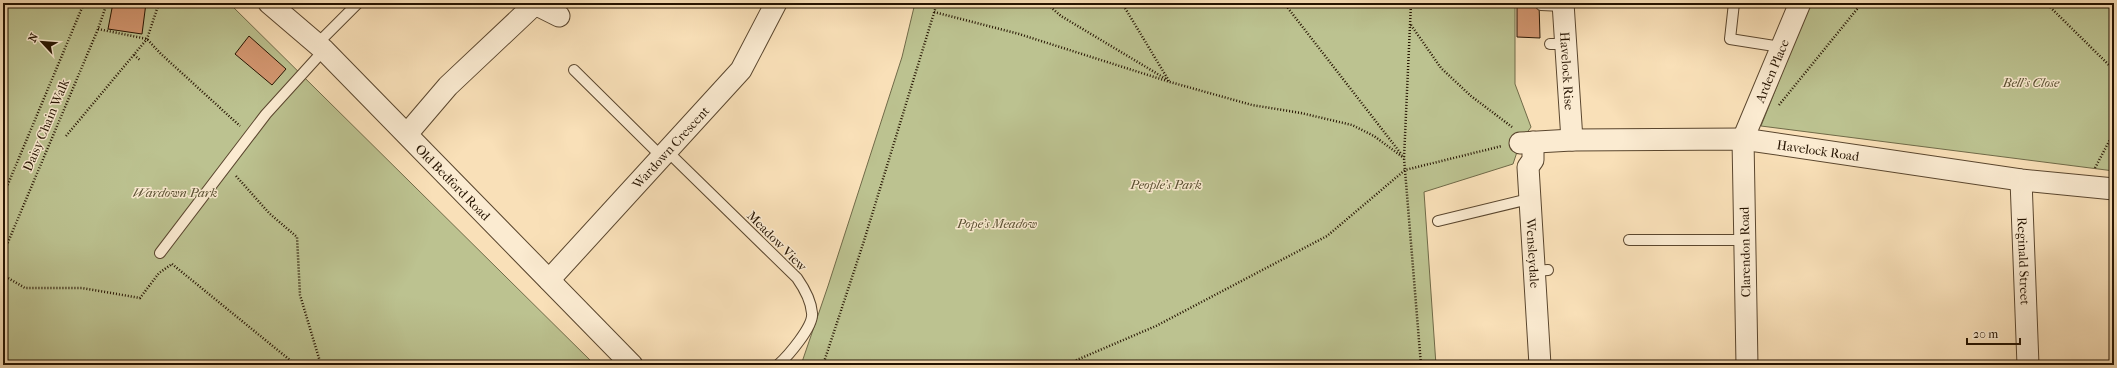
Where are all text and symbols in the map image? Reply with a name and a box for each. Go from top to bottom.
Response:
north arrow [22,22,62,62]
text: N [26,31,41,44]
street label: Havelock Rise [1557,31,1578,111]
street label: Arden Place [1751,36,1792,106]
park label: Bell's Close [2002,75,2060,90]
street label: Daisy Chain Walk [20,76,72,173]
street label: Wardown Crescent [628,103,712,192]
street label: Havelock Road [1776,137,1861,164]
street label: Old Bedford Road [413,141,494,224]
park label: People's Park [1129,177,1202,192]
park label: Wardown Park [133,185,218,200]
street label: Clarendon Road [1737,206,1753,297]
street label: Meadow View [744,208,810,274]
park label: Pope's Meadow [956,216,1037,231]
street label: Wensleydale [1524,217,1543,289]
street label: Reginald Street [2015,217,2033,306]
scale bar [1967,320,2020,346]
text: 20 m [1973,327,1998,341]

